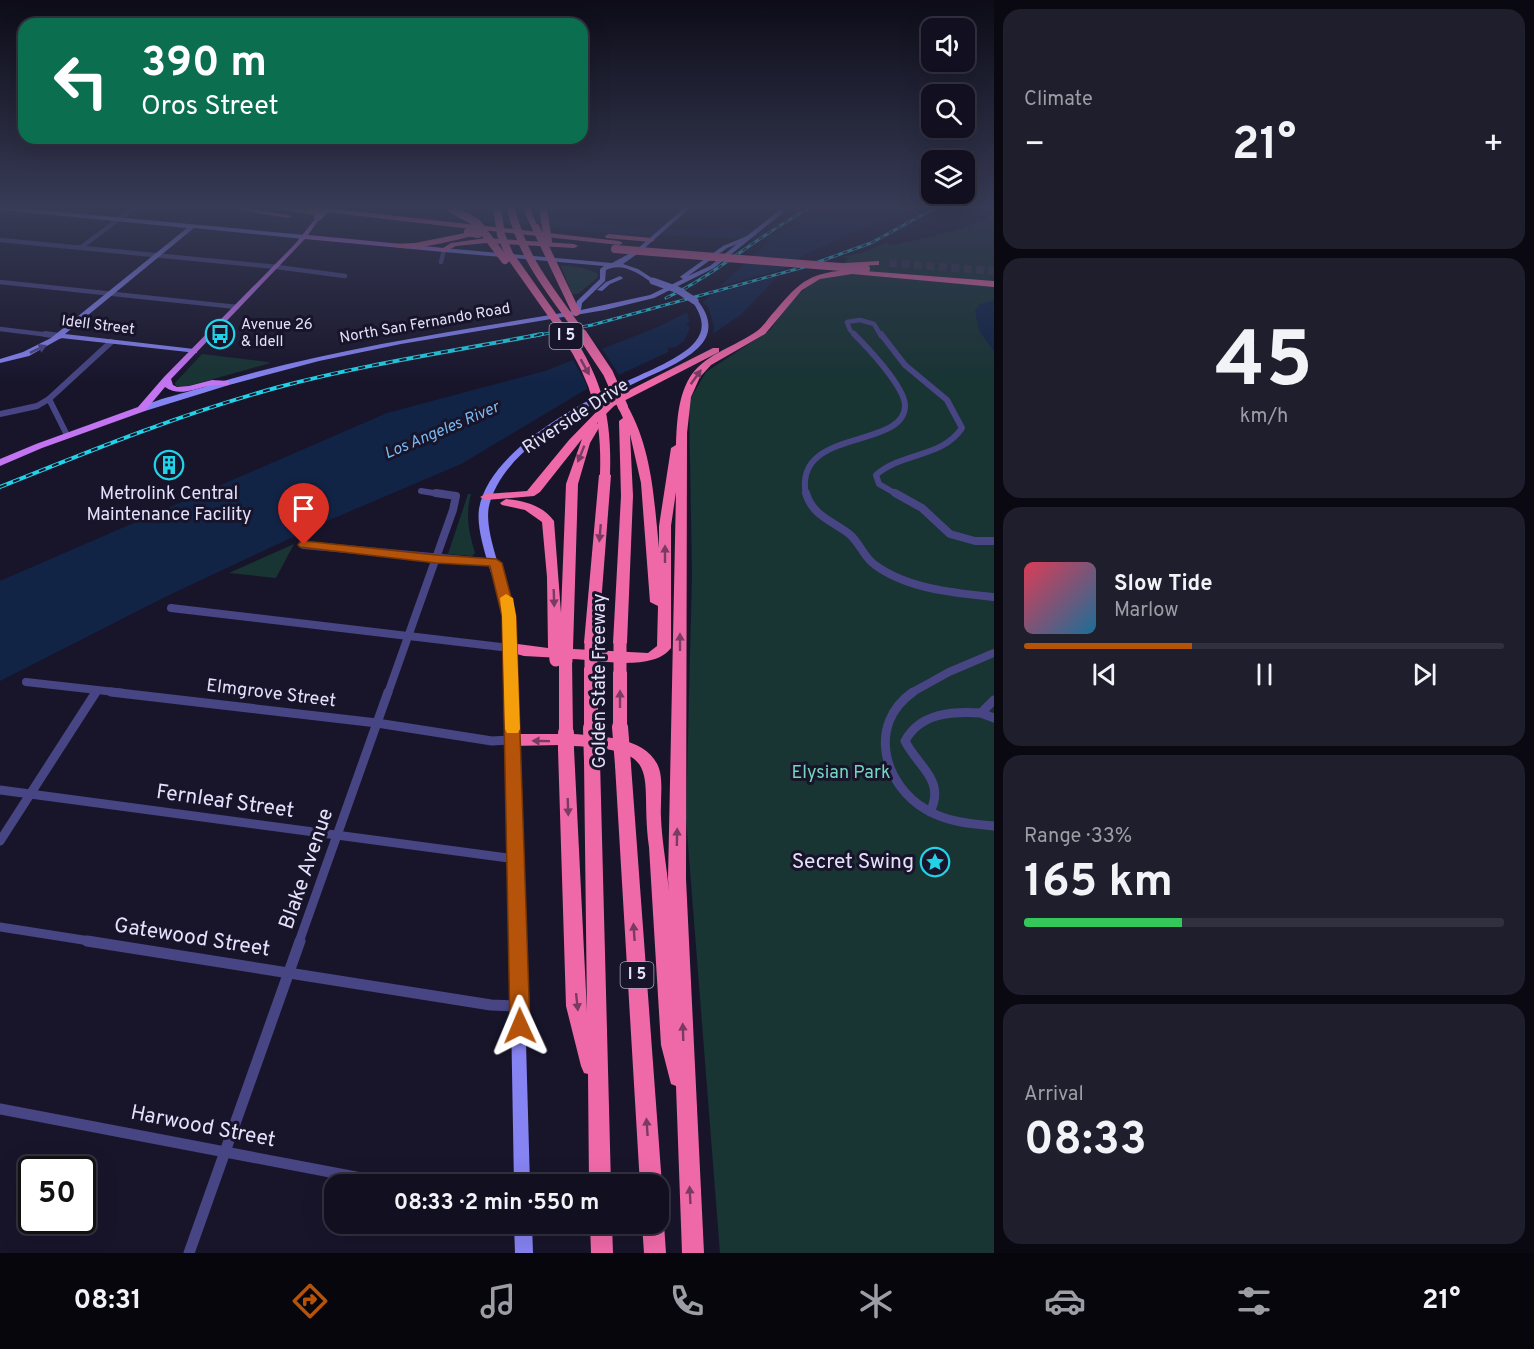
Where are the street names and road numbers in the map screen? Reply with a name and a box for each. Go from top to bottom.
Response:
street label: North San Fernando Road [338,300,512,348]
street label: Idell Street [60,312,136,340]
road number: I 5 [550,323,582,349]
street label: Riverside Drive [519,374,633,460]
street label: Golden State Freeway [589,594,612,768]
street label: Elmgrove Street [205,675,337,713]
street label: Fernleaf Street [154,779,296,825]
street label: Blake Avenue [274,805,340,933]
street label: Gatewood Street [112,912,272,964]
road number: I 5 [620,962,654,988]
street label: Harwood Street [128,1100,278,1154]

